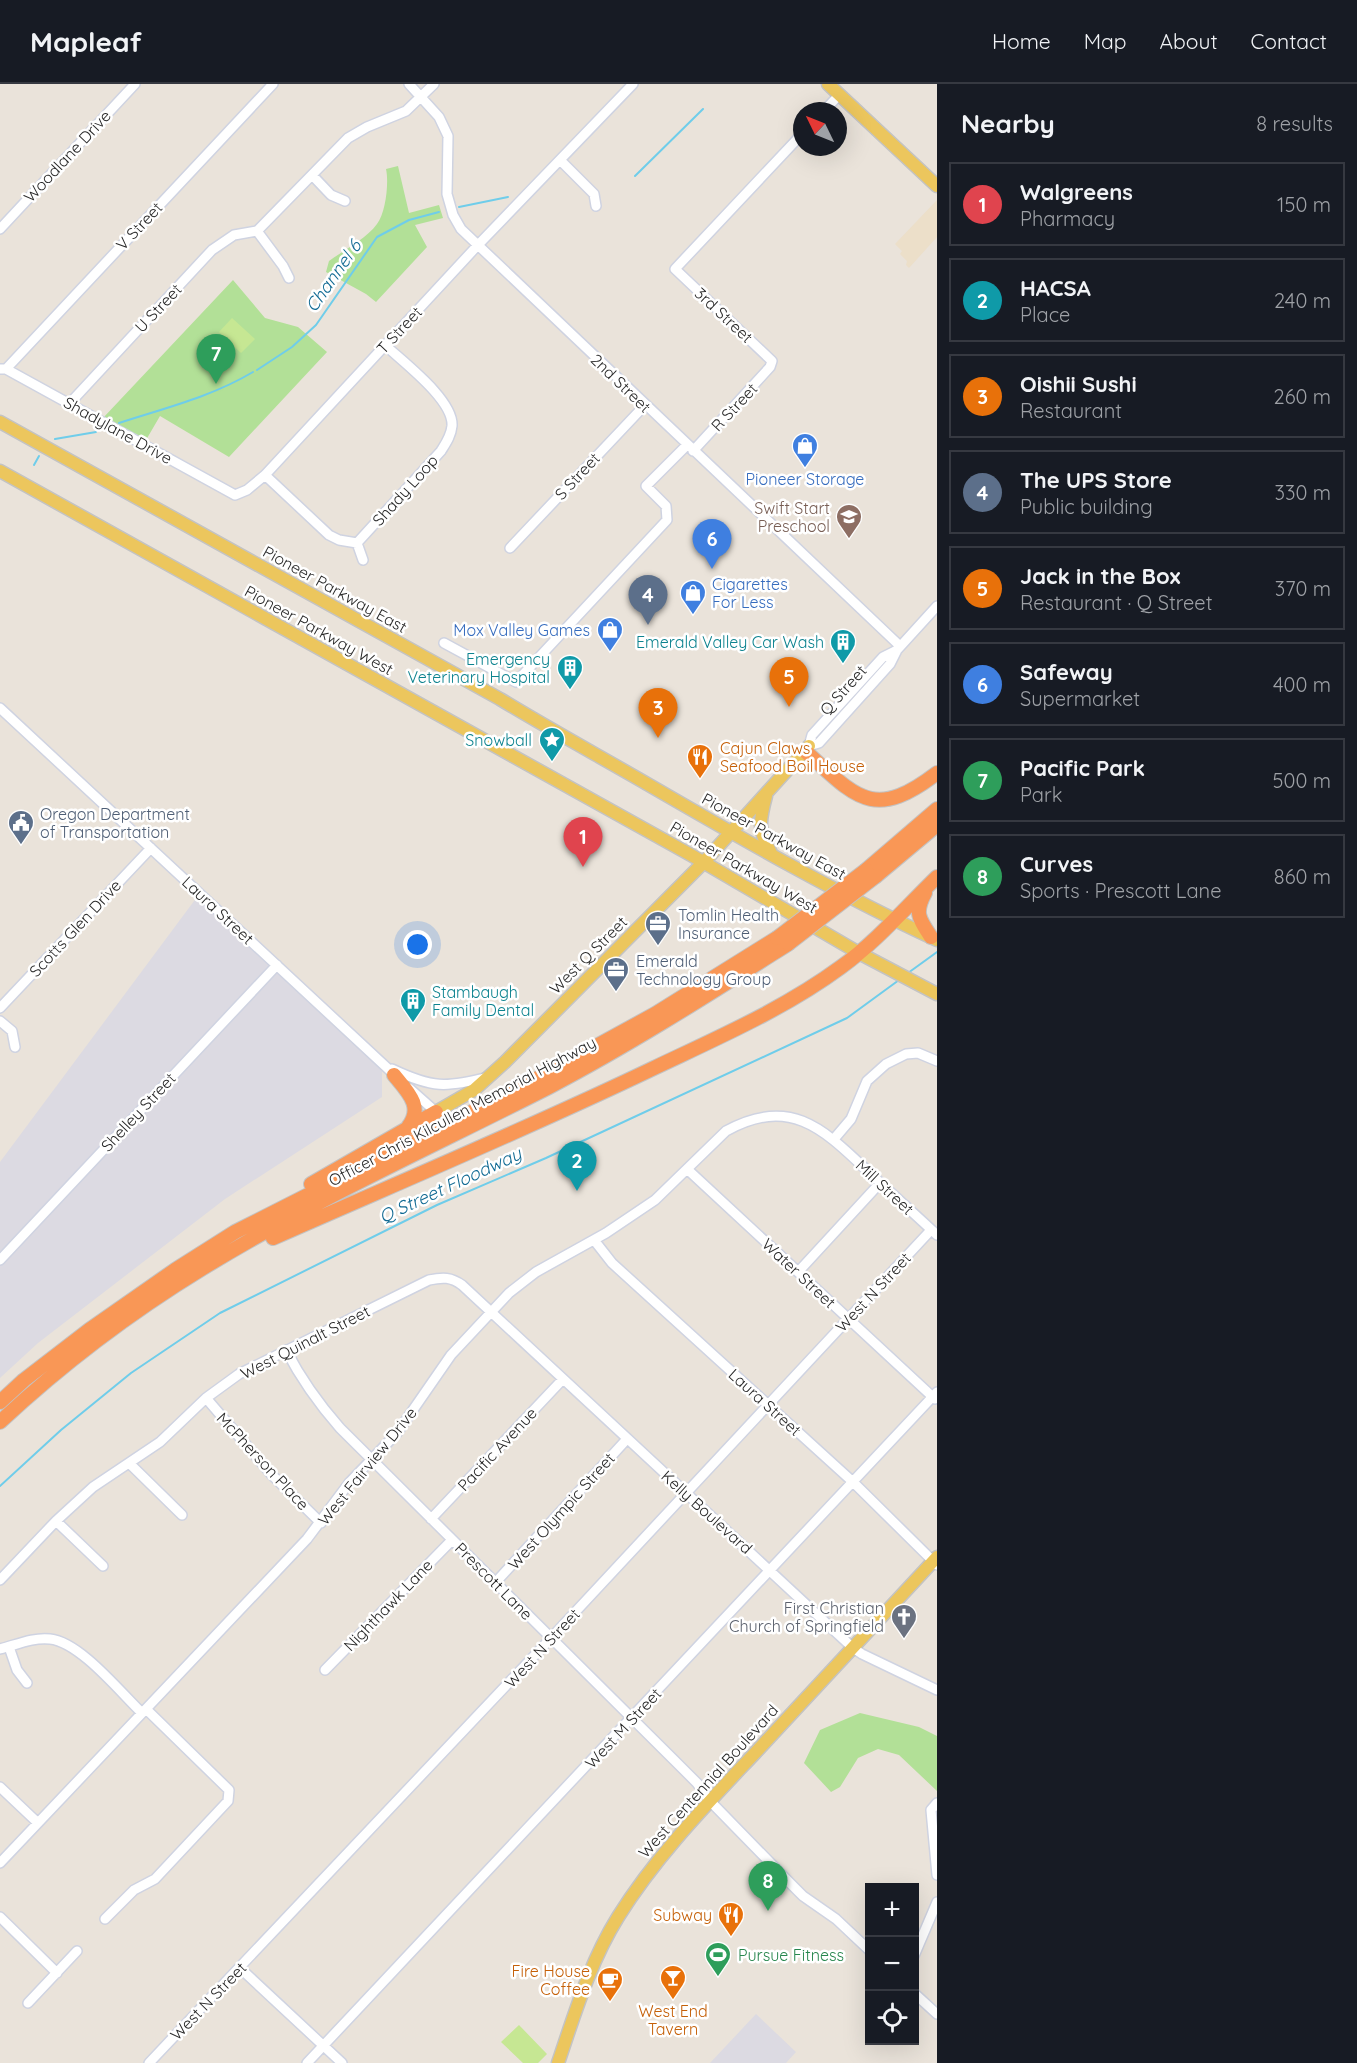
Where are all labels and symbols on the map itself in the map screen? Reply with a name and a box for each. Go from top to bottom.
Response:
north arrow [793,102,847,156]
street label: Woodlane Drive [19,106,115,206]
street label: V Street [112,198,166,254]
water label: Channel 6 [300,234,367,316]
street label: U Street [130,279,186,337]
street label: 3rd Street [691,283,757,347]
street label: T Street [372,302,426,358]
pin: 7 [196,334,236,384]
street label: 2nd Street [587,349,655,417]
street label: R Street [707,379,761,435]
street label: Shadylane Drive [60,392,176,468]
shop icon: Pioneer Storage [790,431,820,469]
street label: S Street [550,448,604,504]
street label: Shady Loop [368,450,442,530]
place label: Pioneer Storage [746,469,864,489]
place label: Swift Start Preschool [754,498,830,536]
school or university icon: Swift Start Preschool [834,502,864,540]
pin: 6 [692,520,732,569]
street label: Pioneer Parkway East [260,541,410,637]
place label: Cigarettes For Less [712,574,788,612]
pin: 4 [628,576,668,625]
shop icon: Cigarettes For Less [678,578,708,616]
street label: Pioneer Parkway West [241,581,397,679]
shop icon: Mox Valley Games [595,615,625,653]
place label: Mox Valley Games [453,620,590,640]
building icon: Emerald Valley Car Wash [828,627,858,665]
place label: Emerald Valley Car Wash [636,632,824,652]
place label: Emergency Veterinary Hospital [408,649,550,687]
building icon: Emergency Veterinary Hospital [555,653,585,691]
pin: 5 [770,658,808,707]
street label: Q Street [815,661,871,719]
pin: 3 [638,688,678,738]
place icon: Snowball [537,725,567,763]
place label: Snowball [465,730,532,750]
place label: Cajun Claws Seafood Boil House [720,738,865,776]
restaurant icon: Cajun Claws Seafood Boil House [685,742,715,780]
street label: Pioneer Parkway East [699,788,849,884]
place label: Oregon Department of Transportation [40,804,190,842]
public building icon: Oregon Department of Transportation [6,808,36,846]
street label: Pioneer Parkway West [667,817,821,917]
pin: 1 [564,818,602,867]
street label: Laura Street [178,872,258,948]
street label: Scotts Glen Drive [25,875,125,981]
place label: Tomlin Health Insurance [678,905,779,943]
office icon: Tomlin Health Insurance [643,909,673,947]
street label: West Q Street [545,912,631,998]
your location [403,930,432,959]
place label: Emerald Technology Group [636,951,771,989]
office icon: Emerald Technology Group [601,955,631,993]
place label: Stambaugh Family Dental [432,982,534,1020]
building icon: Stambaugh Family Dental [398,986,428,1024]
street label: Officer Chris Kilcullen Memorial Highway [325,1032,599,1190]
street label: Shelley Street [96,1068,180,1156]
water label: Q Street Floodway [375,1141,526,1228]
pin: 2 [558,1142,596,1191]
street label: Mill Street [852,1155,918,1219]
street label: Water Street [758,1234,840,1312]
street label: West N Street [831,1248,915,1336]
street label: West Quinalt Street [237,1301,373,1383]
street label: Laura Street [725,1364,805,1440]
street label: West Fairview Drive [313,1403,421,1529]
street label: Pacific Avenue [453,1403,541,1495]
street label: McPherson Place [213,1408,313,1514]
street label: West Olympic Street [503,1448,619,1574]
street label: Kelly Boulevard [657,1466,757,1558]
street label: Prescott Lane [451,1538,537,1624]
street label: Nighthawk Lane [339,1555,437,1655]
place label: First Christian Church of Springfield [729,1598,884,1636]
church icon: First Christian Church of Springfield [889,1602,919,1640]
street label: West N Street [500,1604,584,1692]
street label: West M Street [581,1684,665,1772]
street label: West Centennial Boulevard [634,1700,782,1862]
pin: 8 [748,1862,788,1911]
restaurant icon: Subway [716,1900,746,1938]
place label: Subway [653,1905,712,1925]
sports icon: Pursue Fitness [703,1940,733,1978]
place label: Pursue Fitness [738,1945,844,1965]
street label: West N Street [166,1958,250,2044]
place label: Fire House Coffee [511,1961,590,1999]
bar icon: West End Tavern [658,1963,688,2001]
cafe icon: Fire House Coffee [595,1965,625,2003]
place label: West End Tavern [638,2001,708,2039]

